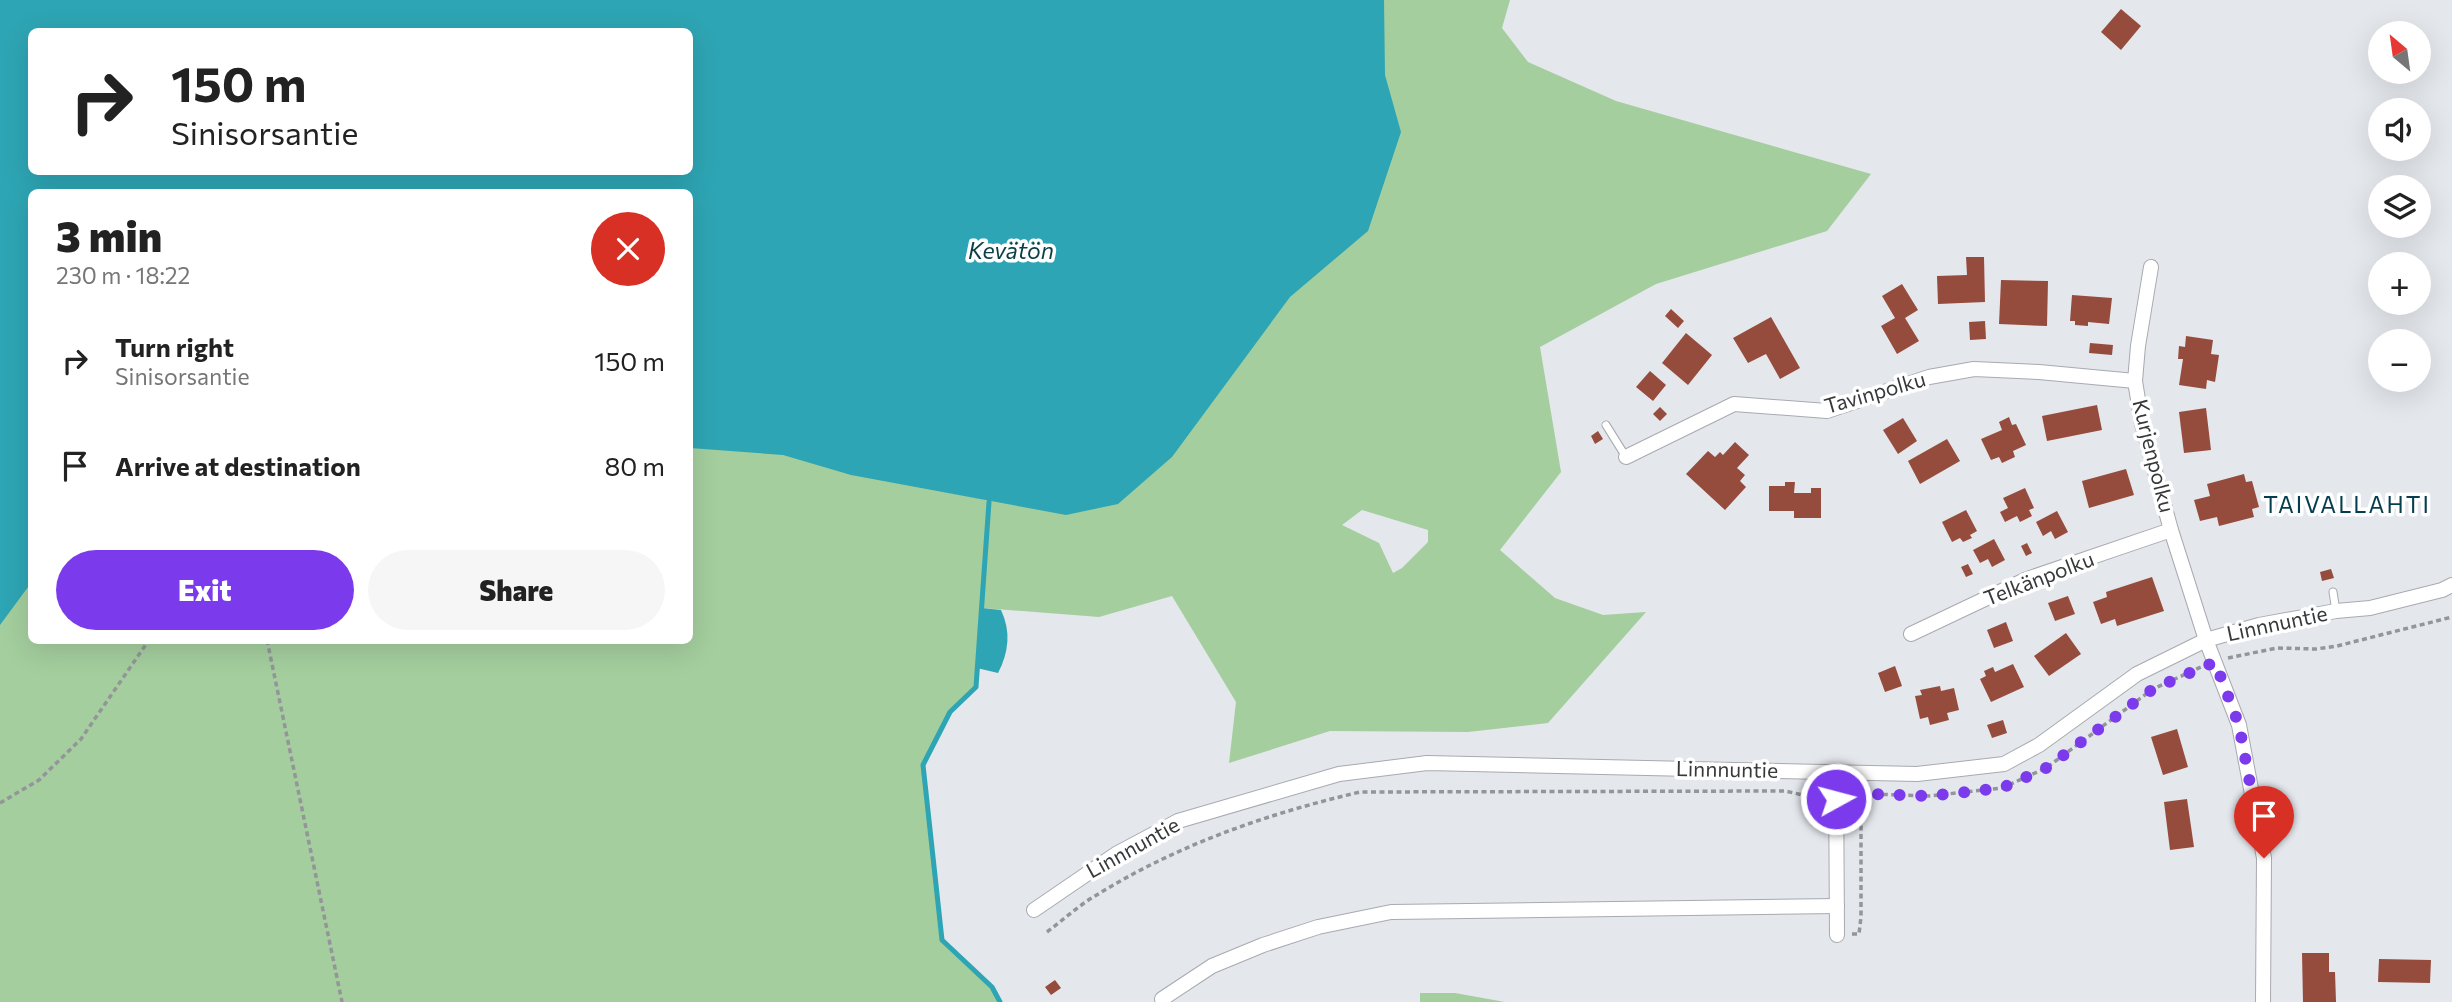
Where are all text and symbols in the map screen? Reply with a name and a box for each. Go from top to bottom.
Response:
north arrow [2368,21,2431,84]
map controls [2368,21,2431,392]
text: 150 m [171,52,306,112]
icon: right [56,56,147,147]
button: sound [2368,98,2431,161]
text: Sinisorsantie [171,112,358,152]
button: layers [2368,175,2431,238]
text: 3 min [56,209,162,261]
button: close [591,212,665,286]
water label: Kevätön [968,236,1054,264]
button: + [2368,252,2431,315]
text: 230 m · 18:22 [56,261,190,289]
button: − [2368,329,2431,392]
text: Turn right [115,331,234,362]
icon: right [56,342,94,380]
text: 150 m [594,345,665,376]
text: Sinisorsantie [115,362,250,390]
street label: Tavinpolku [1821,365,1928,418]
street label: Kurjenpolku [2128,396,2181,515]
icon: arrive [56,447,94,485]
text: Arrive at destination [115,450,361,481]
text: 80 m [605,450,665,481]
district label: TAIVALLAHTI [2263,490,2431,518]
street label: Telkänpolku [1980,545,2097,610]
button: Exit [56,550,354,630]
button: Share [368,550,665,630]
street label: Linnnuntie [2224,600,2329,645]
street label: Linnnuntie [1676,755,1778,782]
position arrow [1799,762,1873,836]
pin [2234,786,2294,858]
icon: arrive [2245,797,2283,835]
street label: Linnnuntie [1081,811,1183,882]

